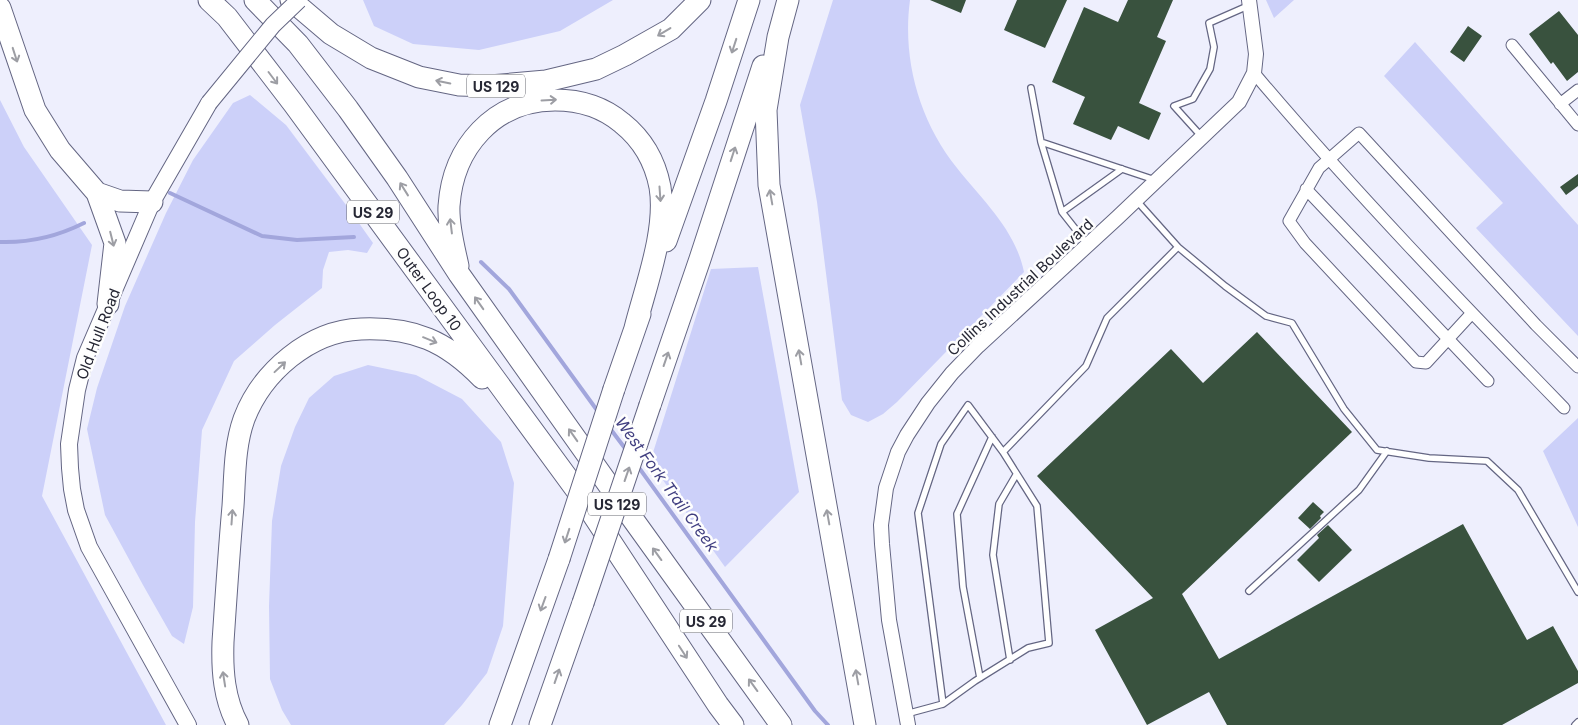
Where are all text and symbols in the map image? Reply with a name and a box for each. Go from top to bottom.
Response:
one-way arrow [657,27,671,38]
one-way arrow [729,38,738,54]
one-way arrow [11,46,20,62]
one-way arrow [268,71,279,84]
road number: US 129 [467,74,525,98]
one-way arrow [435,77,451,86]
one-way arrow [541,96,557,105]
one-way arrow [729,147,739,163]
one-way arrow [399,182,409,196]
one-way arrow [655,186,665,202]
one-way arrow [766,189,776,205]
road number: US 29 [347,200,399,223]
street label: Collins Industrial Boulevard [943,214,1097,360]
one-way arrow [445,218,455,234]
one-way arrow [108,231,117,247]
street label: Outer Loop 10 [392,243,466,335]
street label: Old Hull Road [72,286,124,382]
one-way arrow [474,296,484,310]
one-way arrow [422,335,437,345]
one-way arrow [794,349,804,365]
one-way arrow [662,351,671,367]
one-way arrow [273,361,286,372]
water label: West Fork Trail Creek [611,412,723,556]
one-way arrow [568,428,578,442]
one-way arrow [623,467,632,482]
road number: US 129 [588,492,646,516]
one-way arrow [227,509,237,525]
one-way arrow [823,509,833,525]
one-way arrow [561,527,571,543]
one-way arrow [652,548,663,561]
one-way arrow [538,596,547,612]
road number: US 29 [680,610,732,632]
one-way arrow [678,644,688,658]
one-way arrow [553,668,563,684]
one-way arrow [851,669,861,685]
one-way arrow [218,671,228,687]
one-way arrow [748,679,758,693]

